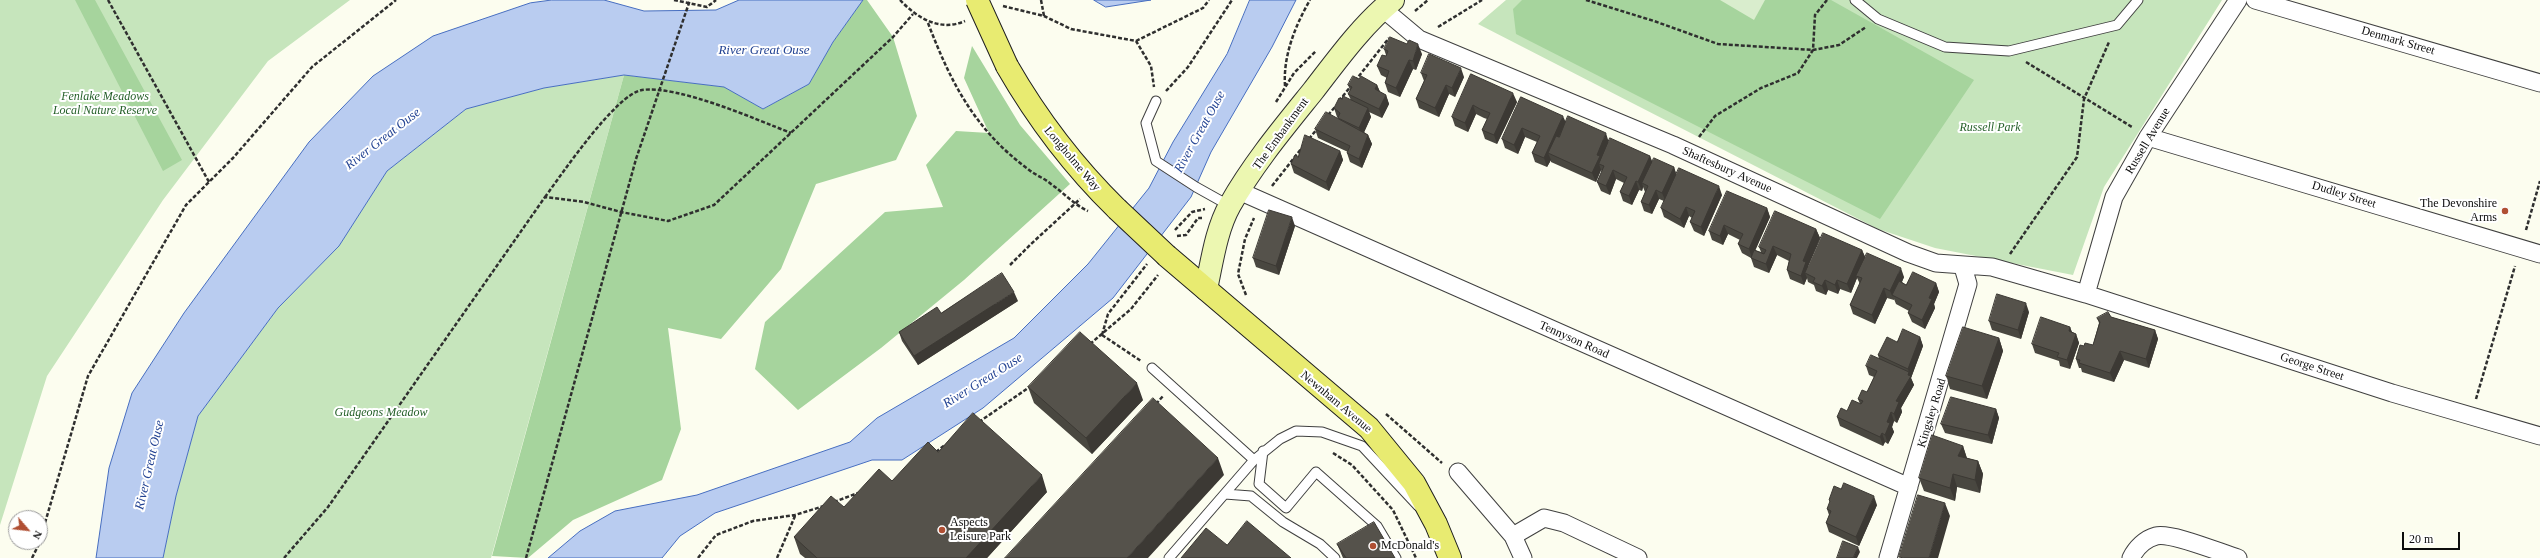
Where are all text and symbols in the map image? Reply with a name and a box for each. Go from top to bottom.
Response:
street label: Denmark Street [2360,24,2436,58]
water label: River Great Ouse [718,43,810,59]
water label: River Great Ouse [1171,88,1229,176]
park label: Fenlake Meadows Local Nature Reserve [53,90,157,118]
street label: The Embankment [1250,95,1312,173]
water label: River Great Ouse [342,105,424,173]
street label: Russell Avenue [2123,105,2173,177]
park label: Russell Park [1960,121,2020,135]
street label: Longholme Way [1041,124,1103,194]
street label: Shaftesbury Avenue [1680,144,1774,196]
street label: Dudley Street [2310,178,2378,212]
place label: The Devonshire Arms [2420,197,2497,225]
marker: The Devonshire Arms [2500,206,2510,216]
street label: Tennyson Road [1537,318,1611,362]
water label: River Great Ouse [940,350,1026,412]
street label: George Street [2278,350,2346,384]
street label: Newnham Avenue [1297,368,1375,436]
street label: Kingsley Road [1915,377,1949,449]
park label: Gudgeons Meadow [335,406,427,420]
water label: River Great Ouse [132,419,168,511]
north arrow [8,510,48,550]
place label: Aspects Leisure Park [950,516,1011,544]
scale bar [2404,524,2462,550]
marker: Aspects Leisure Park [937,525,947,535]
text: N [31,529,45,541]
text: 20 m [2409,532,2433,546]
place label: McDonald's [1381,539,1439,553]
marker: McDonald's [1368,541,1378,551]

